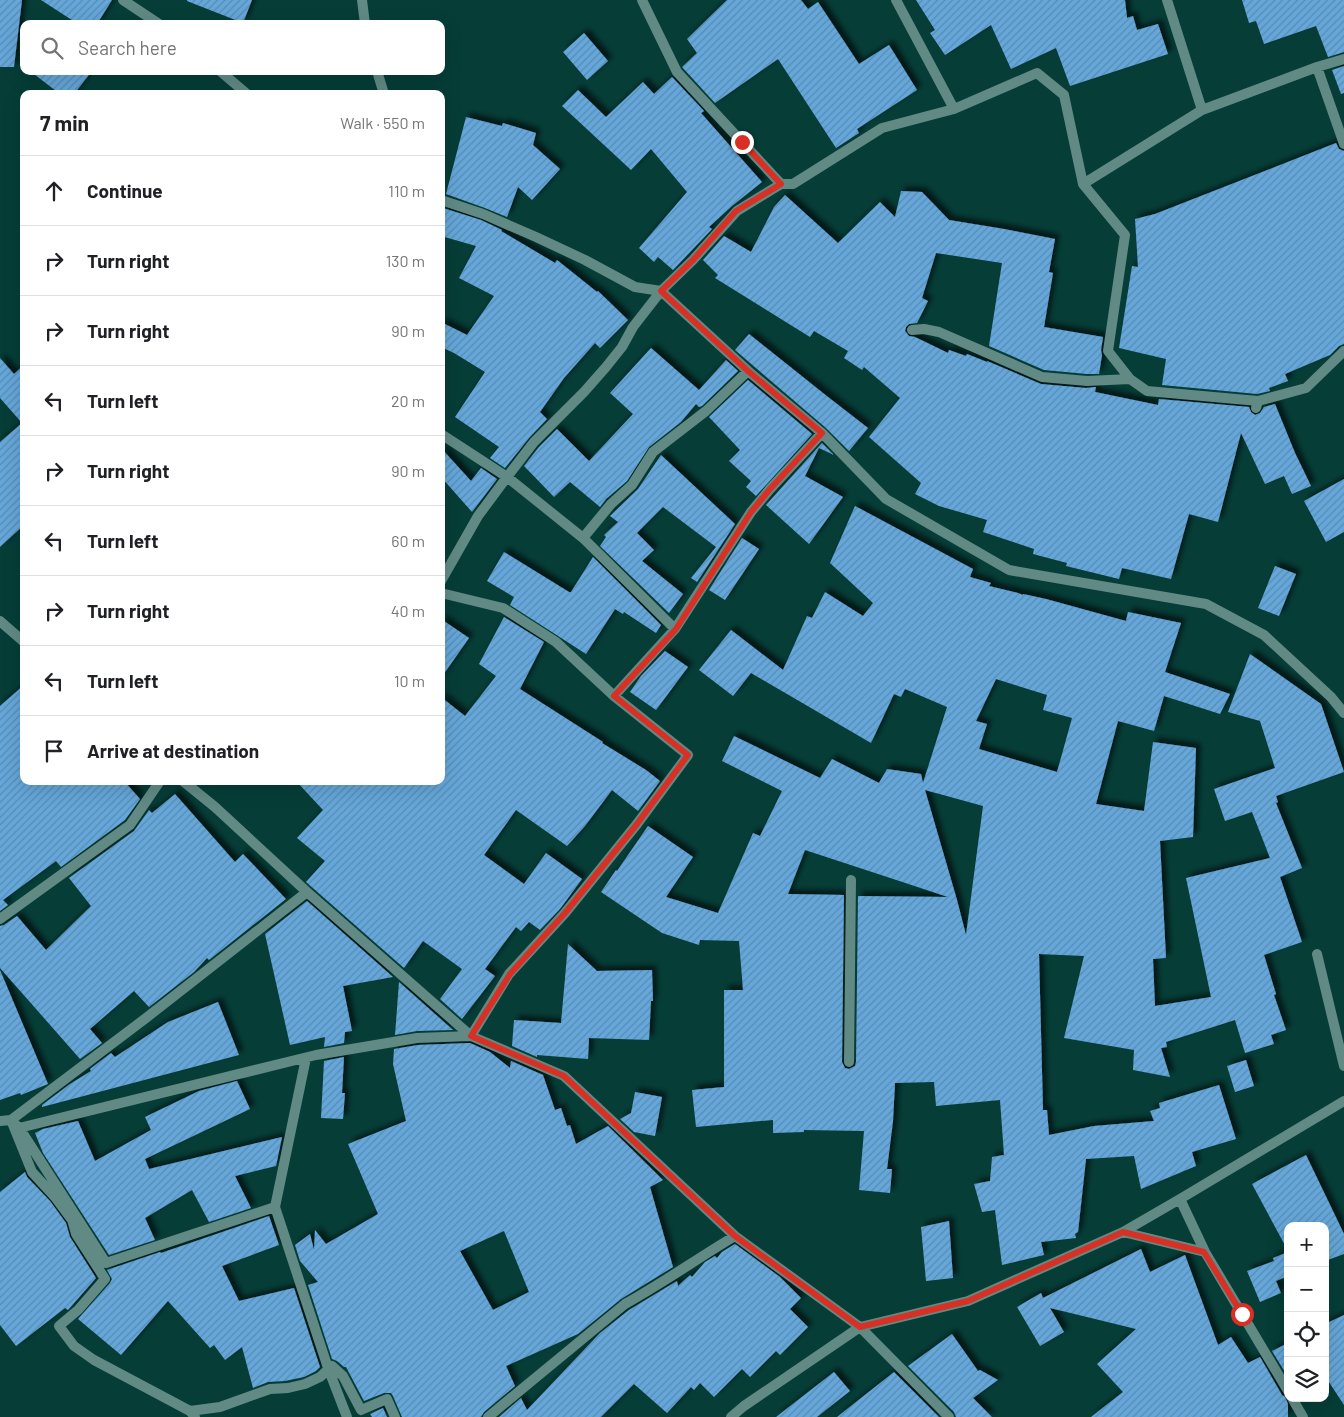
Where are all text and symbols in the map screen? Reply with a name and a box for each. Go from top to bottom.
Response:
search box [20,20,445,75]
icon: search [38,34,66,62]
text: Search here [78,36,177,59]
text: 7 min [40,110,89,135]
text: Walk · 550 m [340,113,425,132]
route end [731,131,754,154]
icon: ahead [40,177,68,205]
text: Continue [87,179,163,202]
text: 110 m [388,181,425,200]
icon: right [40,247,68,275]
text: Turn right [87,249,169,272]
text: 130 m [386,251,425,270]
icon: right [40,317,68,345]
text: Turn right [87,319,169,342]
text: 90 m [391,321,425,340]
icon: left [40,387,68,415]
text: Turn left [87,389,158,412]
text: 20 m [391,391,425,410]
icon: right [40,457,68,485]
text: Turn right [87,459,169,482]
text: 90 m [391,461,425,480]
icon: left [40,527,68,555]
text: Turn left [87,529,158,552]
text: 60 m [391,531,425,550]
icon: right [40,597,68,625]
text: Turn right [87,599,169,622]
text: 40 m [391,601,425,620]
icon: left [40,667,68,695]
text: Turn left [87,669,158,692]
text: 10 m [394,671,425,690]
icon: arrive [40,737,68,765]
text: Arrive at destination [87,739,259,762]
map controls [1284,1222,1329,1402]
button: + [1284,1222,1329,1267]
button: − [1284,1267,1329,1312]
route start [1231,1303,1254,1326]
button: locate [1284,1312,1329,1357]
button: layers [1284,1357,1329,1402]

